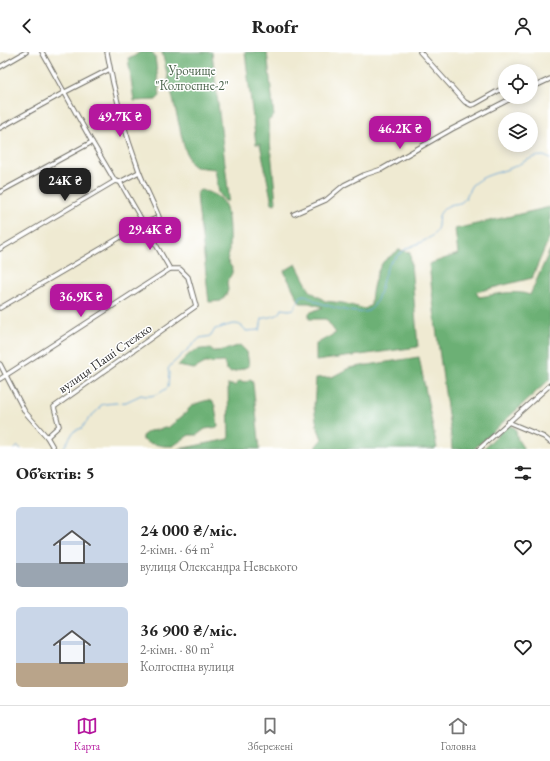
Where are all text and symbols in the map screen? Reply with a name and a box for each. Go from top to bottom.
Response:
icon: back [16,15,38,37]
text: Roofr [252,15,298,38]
icon: person [512,15,534,37]
park label: Урочище "Колгоспне-2" [155,62,229,94]
map controls [498,64,538,152]
button: locate [498,64,538,104]
pin: 49.7K ₴ [83,104,157,138]
text: 49.7K ₴ [98,108,142,125]
button: layers [498,112,538,152]
pin: 46.2K ₴ [363,116,437,150]
text: 46.2K ₴ [378,120,422,137]
pin: 24K ₴ [37,168,93,202]
text: 24K ₴ [48,172,82,189]
pin: 29.4K ₴ [113,217,187,251]
text: 29.4K ₴ [128,221,172,238]
pin: 36.9K ₴ [44,284,118,318]
text: 36.9K ₴ [59,288,103,305]
street label: вулиця Паші Стежко [55,319,155,397]
text: Об’єктів: 5 [16,462,95,484]
icon: filters [512,462,534,484]
text: 24 000 ₴/міс. [140,519,237,541]
icon: home [48,523,96,571]
icon: heart [512,536,534,558]
text: 2-кімн. · 64 m² [140,541,214,558]
text: вулиця Олександра Невського [140,558,298,575]
text: 36 900 ₴/міс. [140,619,237,641]
icon: home [48,623,96,671]
icon: heart [512,636,534,658]
text: 2-кімн. · 80 m² [140,641,214,658]
text: Колгоспна вулиця [140,658,234,675]
tab: Карта [74,715,100,753]
tab: Збережені [248,715,293,753]
tab: Головна [441,715,476,753]

